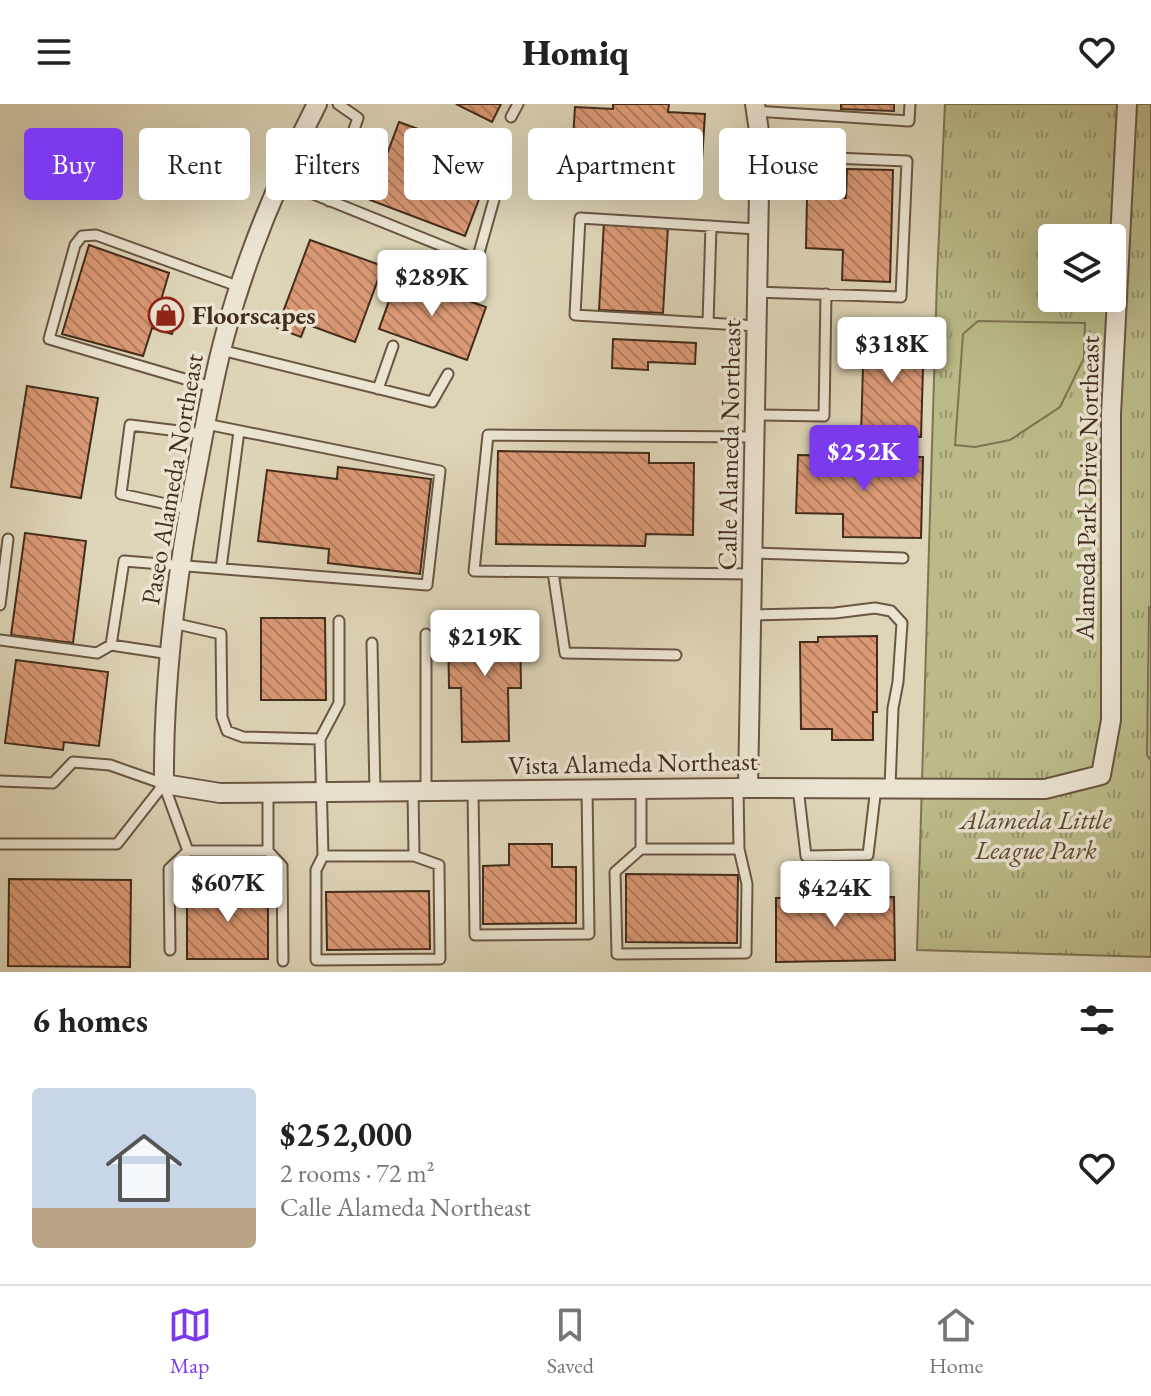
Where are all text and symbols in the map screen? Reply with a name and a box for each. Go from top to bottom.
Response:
text: Homiq [522,29,629,76]
icon: menu [32,30,76,74]
icon: heart [1075,30,1119,74]
chip: Buy [24,128,123,200]
chip: Rent [139,128,250,200]
chip: Filters [266,128,388,200]
chip: New [404,128,512,200]
chip: Apartment [528,128,703,200]
chip: House [719,128,846,200]
map controls [1038,224,1126,312]
button: layers [1038,224,1126,312]
pin: $289K [376,250,488,318]
text: $289K [395,259,469,293]
shop icon: Floorscapes [147,296,185,334]
place label: Floorscapes [192,298,316,332]
pin: $318K [836,317,948,385]
street label: Calle Alameda Northeast [710,319,748,571]
text: $318K [855,326,929,360]
street label: Alameda Park Drive Northeast [1067,335,1107,642]
street label: Paseo Alameda Northeast [133,351,211,607]
pin: $252K [808,425,920,493]
text: $252K [827,434,901,468]
pin: $219K [429,610,541,678]
text: $219K [448,619,522,653]
street label: Vista Alameda Northeast [508,744,758,782]
park label: Alameda Little League Park [958,803,1113,867]
pin: $607K [172,856,284,924]
pin: $424K [779,861,891,929]
text: $607K [191,865,265,899]
text: $424K [798,870,872,904]
text: 6 homes [32,998,148,1042]
icon: filters [1075,998,1119,1042]
text: $252,000 [280,1112,412,1156]
icon: home [96,1120,192,1216]
icon: heart [1075,1146,1119,1190]
text: 2 rooms · 72 m² [280,1156,435,1190]
text: Calle Alameda Northeast [280,1190,531,1224]
tab: Map [168,1303,212,1380]
tab: Saved [547,1303,594,1380]
tab: Home [929,1303,983,1380]

